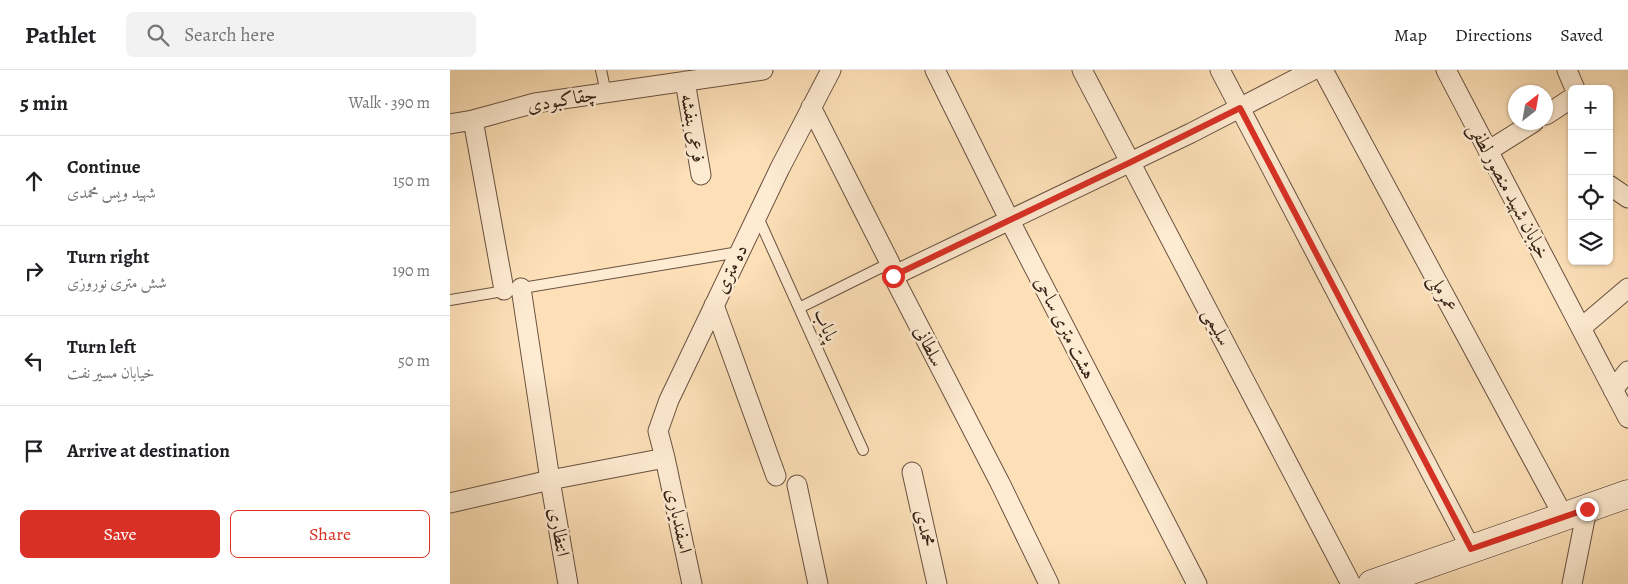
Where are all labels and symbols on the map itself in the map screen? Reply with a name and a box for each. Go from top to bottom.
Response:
street label: چقاکبودی [525,81,599,119]
north arrow [1508,85,1553,130]
street label: فرعی بنفشه [674,92,712,164]
street label: خیابان شهید منصور لطفی [1462,118,1556,264]
street label: ده متری [708,240,754,298]
route start [882,265,905,288]
street label: عمرملی [1421,269,1464,317]
street label: هشت متری ساحی [1028,272,1102,384]
street label: پایاب [807,304,845,347]
street label: سلیمی [1197,304,1237,350]
street label: سلطانی [908,321,950,371]
street label: اسفندیاری [659,486,699,556]
route end [1576,498,1599,521]
street label: انتظاری [542,505,576,559]
street label: محمدی [908,507,942,549]

